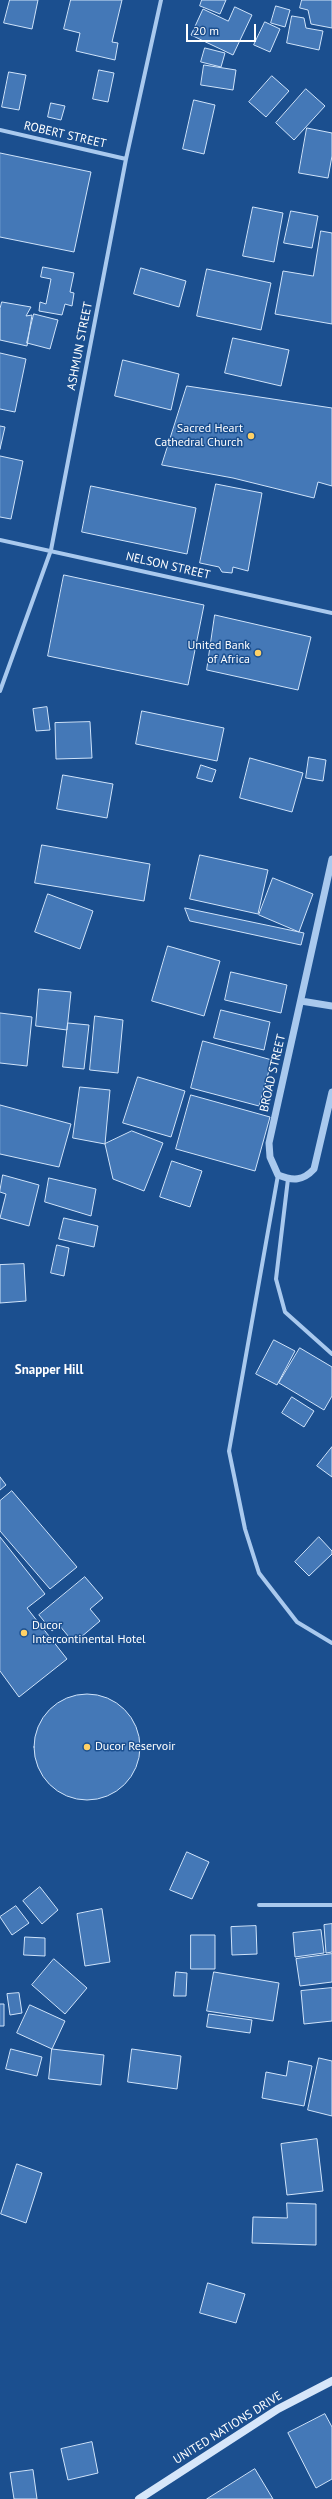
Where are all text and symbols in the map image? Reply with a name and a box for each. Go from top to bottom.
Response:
scale bar [188,16,258,42]
text: 20 m [193,23,219,38]
street label: ROBERT STREET [22,119,108,151]
street label: ASHMUN STREET [64,301,96,391]
place label: Sacred Heart Cathedral Church [155,422,243,450]
marker: Sacred Heart Cathedral Church [246,431,256,441]
street label: NELSON STREET [124,549,212,583]
place label: United Bank of Africa [187,639,250,667]
marker: United Bank of Africa [253,648,263,658]
street label: BROAD STREET [257,1033,289,1113]
district label: Snapper Hill [15,1362,83,1378]
place label: Ducor Intercontinental Hotel [32,1619,146,1647]
marker: Ducor Intercontinental Hotel [19,1628,29,1638]
place label: Ducor Reservoir [95,1740,175,1754]
marker: Ducor Reservoir [82,1742,92,1752]
street label: UNITED NATIONS DRIVE [171,2389,285,2467]

